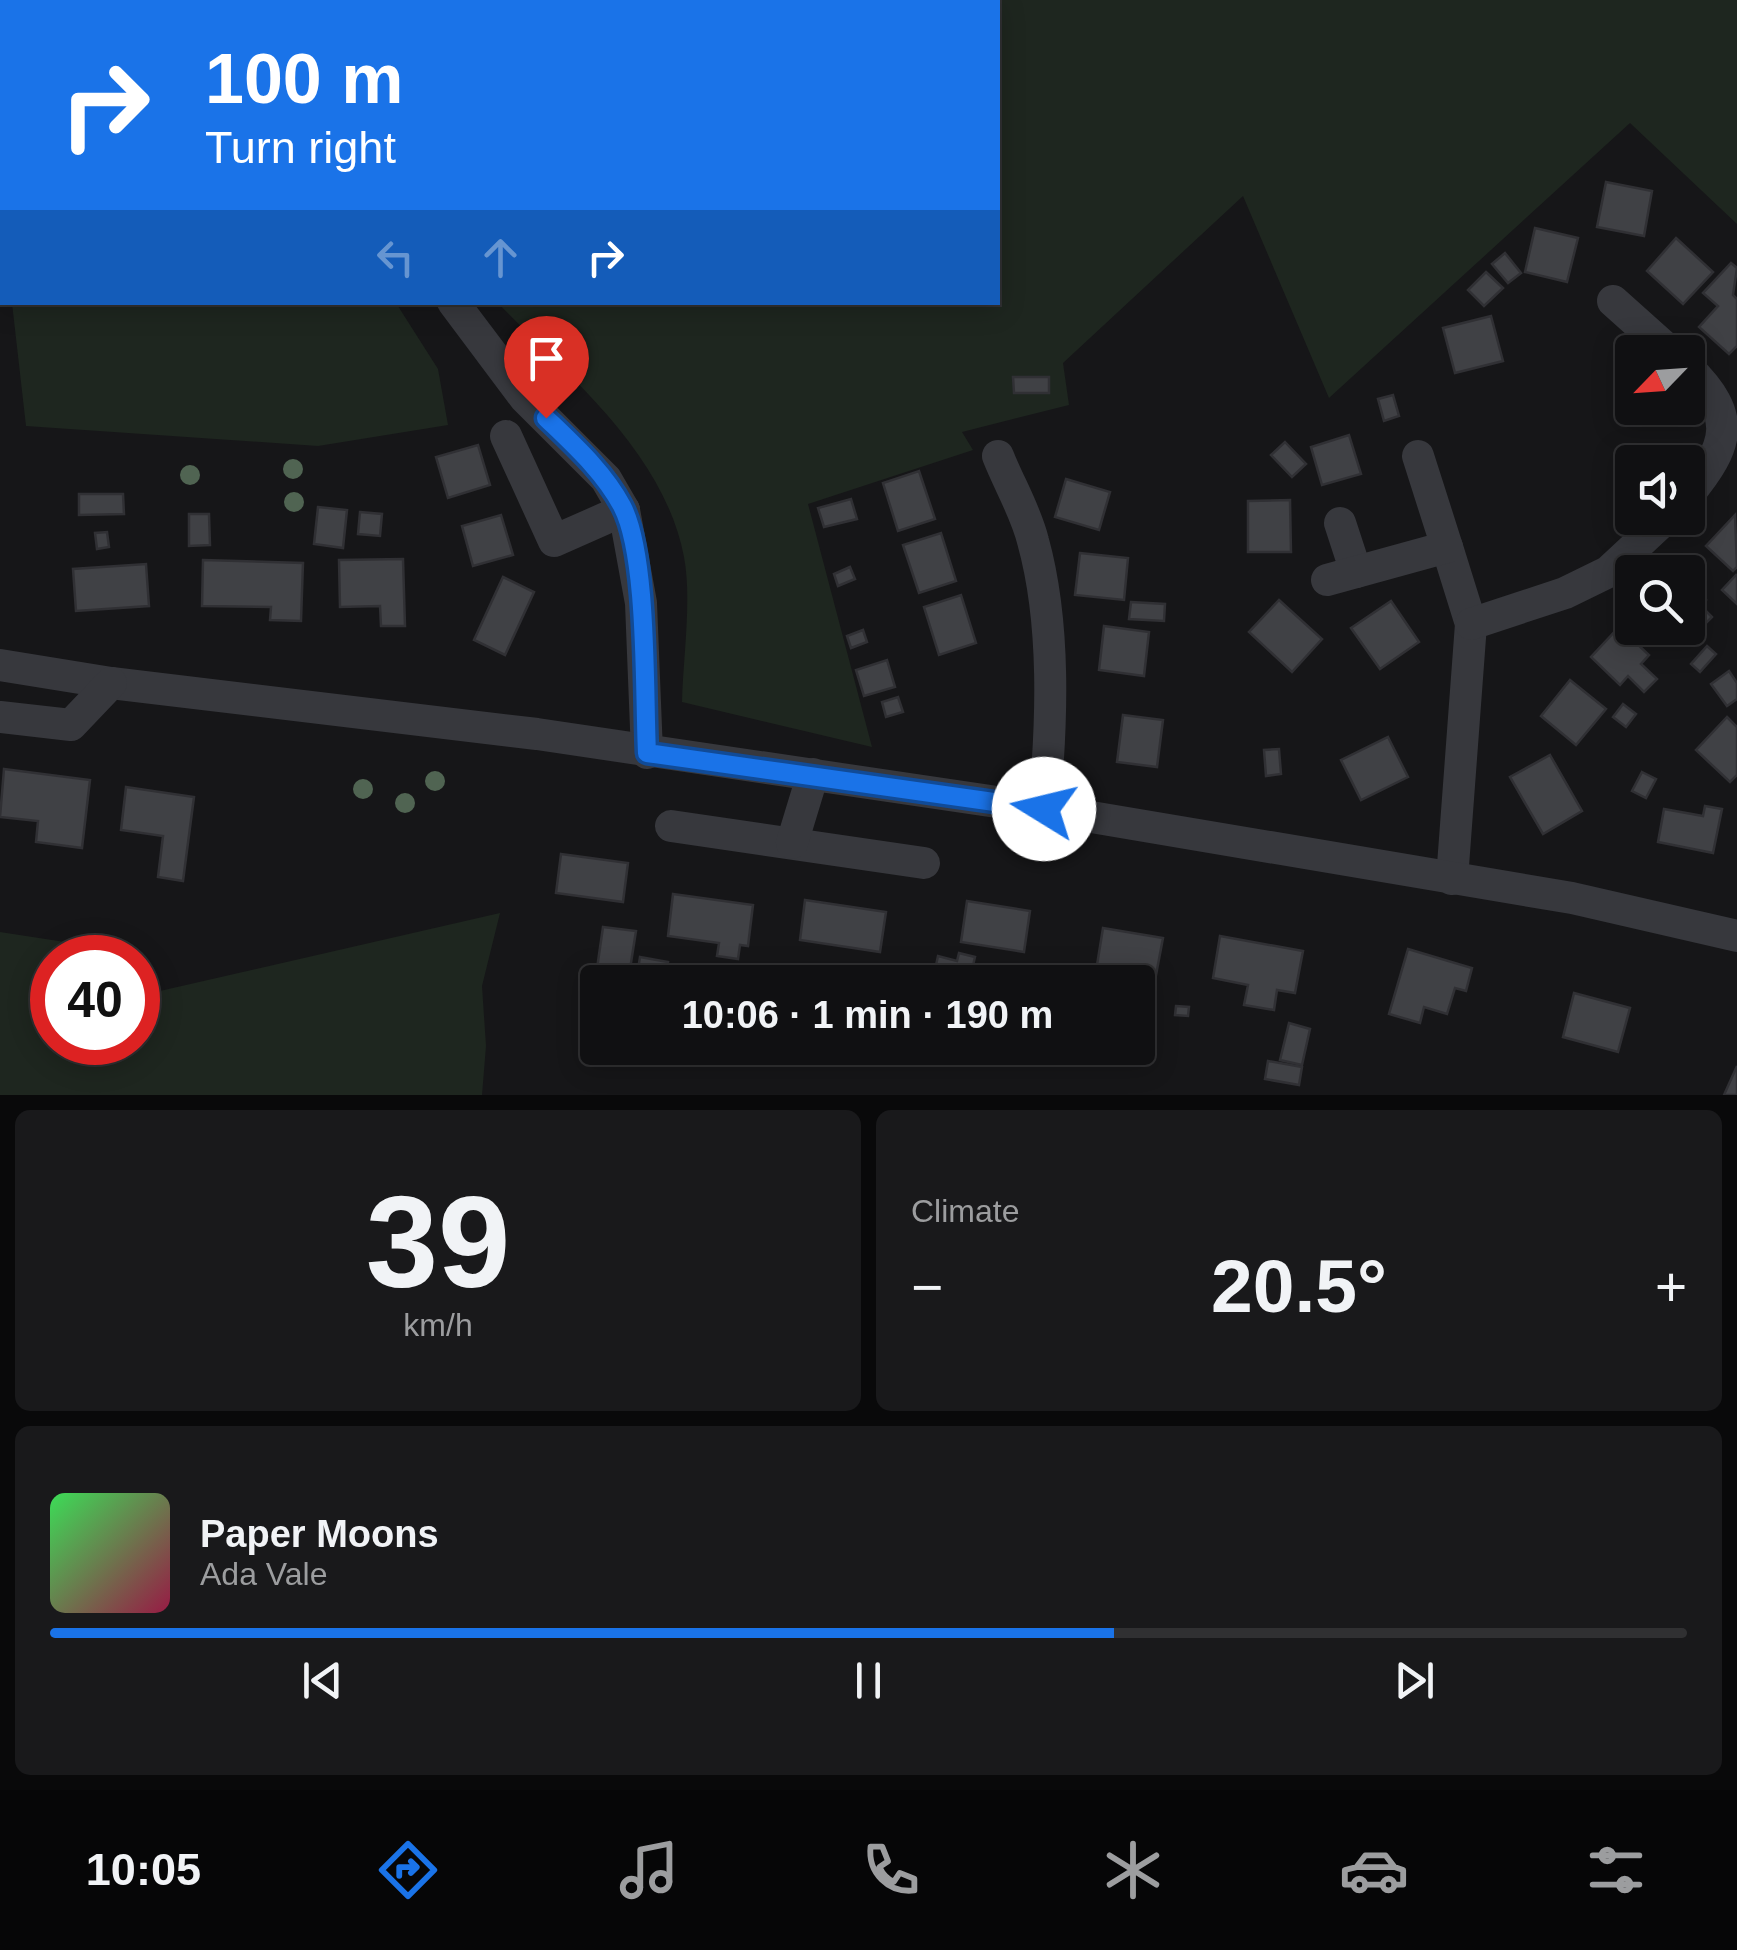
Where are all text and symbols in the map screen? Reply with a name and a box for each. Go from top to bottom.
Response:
icon: right [40,40,170,170]
text: 100 m [205,40,403,118]
text: Turn right [205,122,396,173]
icon: left [368,230,423,285]
icon: ahead [473,230,528,285]
icon: right [578,230,633,285]
pin [504,316,589,419]
icon: arrive [519,331,574,386]
north arrow [1615,335,1705,425]
map controls [1615,335,1705,645]
button: sound [1615,445,1705,535]
button: search [1615,555,1705,645]
position arrow [992,757,1096,861]
speed limit sign: 40 [30,935,160,1065]
text: 10:06 · 1 min · 190 m [682,994,1053,1036]
text: 39 [366,1169,510,1315]
text: Climate [911,1193,1019,1229]
text: 20.5° [1211,1244,1387,1328]
text: − [911,1256,943,1318]
text: + [1655,1256,1687,1318]
text: km/h [403,1307,473,1343]
text: Paper Moons [200,1513,439,1555]
text: Ada Vale [200,1556,328,1592]
icon: previous [295,1653,350,1708]
icon: pause [841,1653,896,1708]
icon: next [1387,1653,1442,1708]
icon: directions [373,1835,443,1905]
icon: music [614,1835,684,1905]
icon: phone [856,1835,926,1905]
icon: climate [1098,1835,1168,1905]
icon: car [1339,1835,1409,1905]
icon: filters [1581,1835,1651,1905]
text: 10:05 [86,1844,201,1895]

